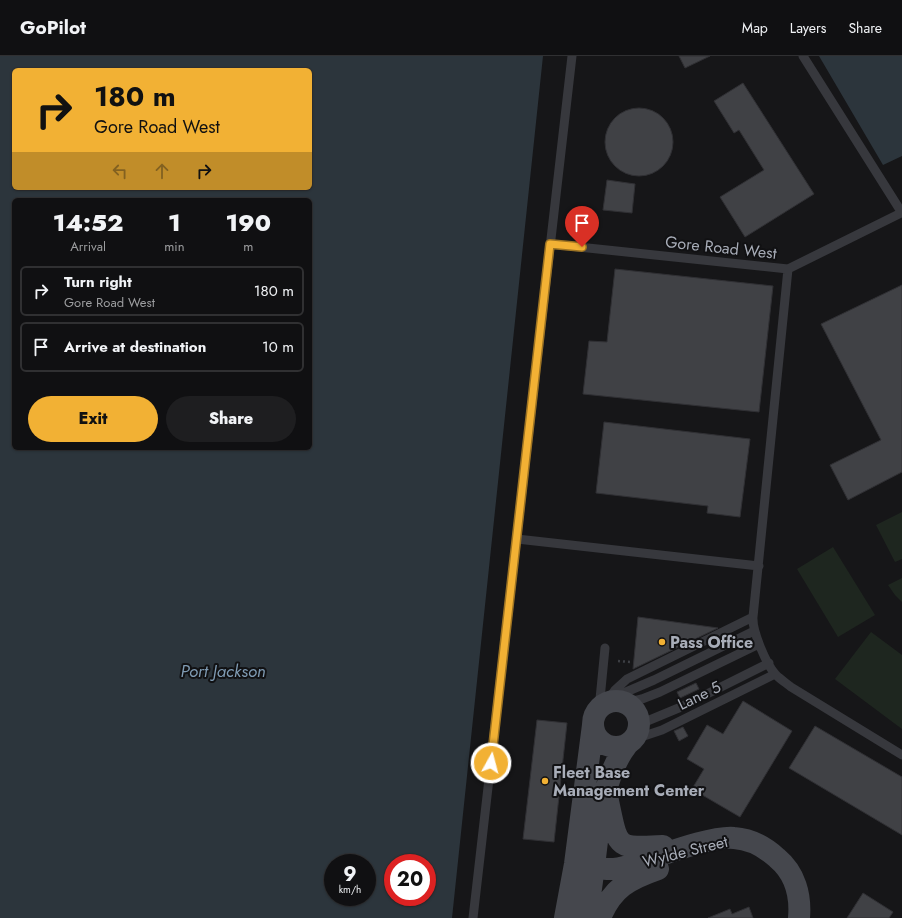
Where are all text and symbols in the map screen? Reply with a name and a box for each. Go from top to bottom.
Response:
text: GoPilot [20,14,86,41]
text: Map [742,18,768,38]
text: Layers [790,18,826,38]
text: Share [848,18,882,38]
text: 180 m [94,76,176,117]
icon: right [28,84,80,136]
text: Gore Road West [94,114,220,140]
icon: left [109,160,131,182]
icon: ahead [151,160,173,182]
icon: right [193,160,215,182]
text: 14:52 [53,205,123,240]
text: 1 [168,205,181,240]
text: 190 [225,205,271,240]
pin [565,206,599,247]
icon: arrive [571,212,593,234]
street label: Gore Road West [664,230,778,265]
text: Arrival [70,237,106,256]
text: min [164,237,185,256]
text: m [243,237,253,256]
text: Turn right [64,271,132,293]
icon: right [30,280,52,302]
text: 180 m [254,280,294,302]
text: Gore Road West [64,293,155,312]
icon: arrive [30,336,52,358]
text: Arrive at destination [64,336,206,358]
text: 10 m [262,336,294,358]
button: Exit [28,396,158,442]
button: Share [166,396,296,442]
place label: Pass Office [670,631,753,654]
marker: Pass Office [657,637,667,647]
water label: Port Jackson [180,659,266,683]
street label: Lane 5 [674,675,725,716]
position arrow [470,742,512,784]
place label: Fleet Base Management Center [553,761,705,802]
marker: Fleet Base Management Center [540,776,550,786]
street label: Wylde Street [640,830,730,873]
speed limit sign: 20 [384,854,436,906]
text: 9 [343,860,357,889]
text: km/h [339,882,361,897]

